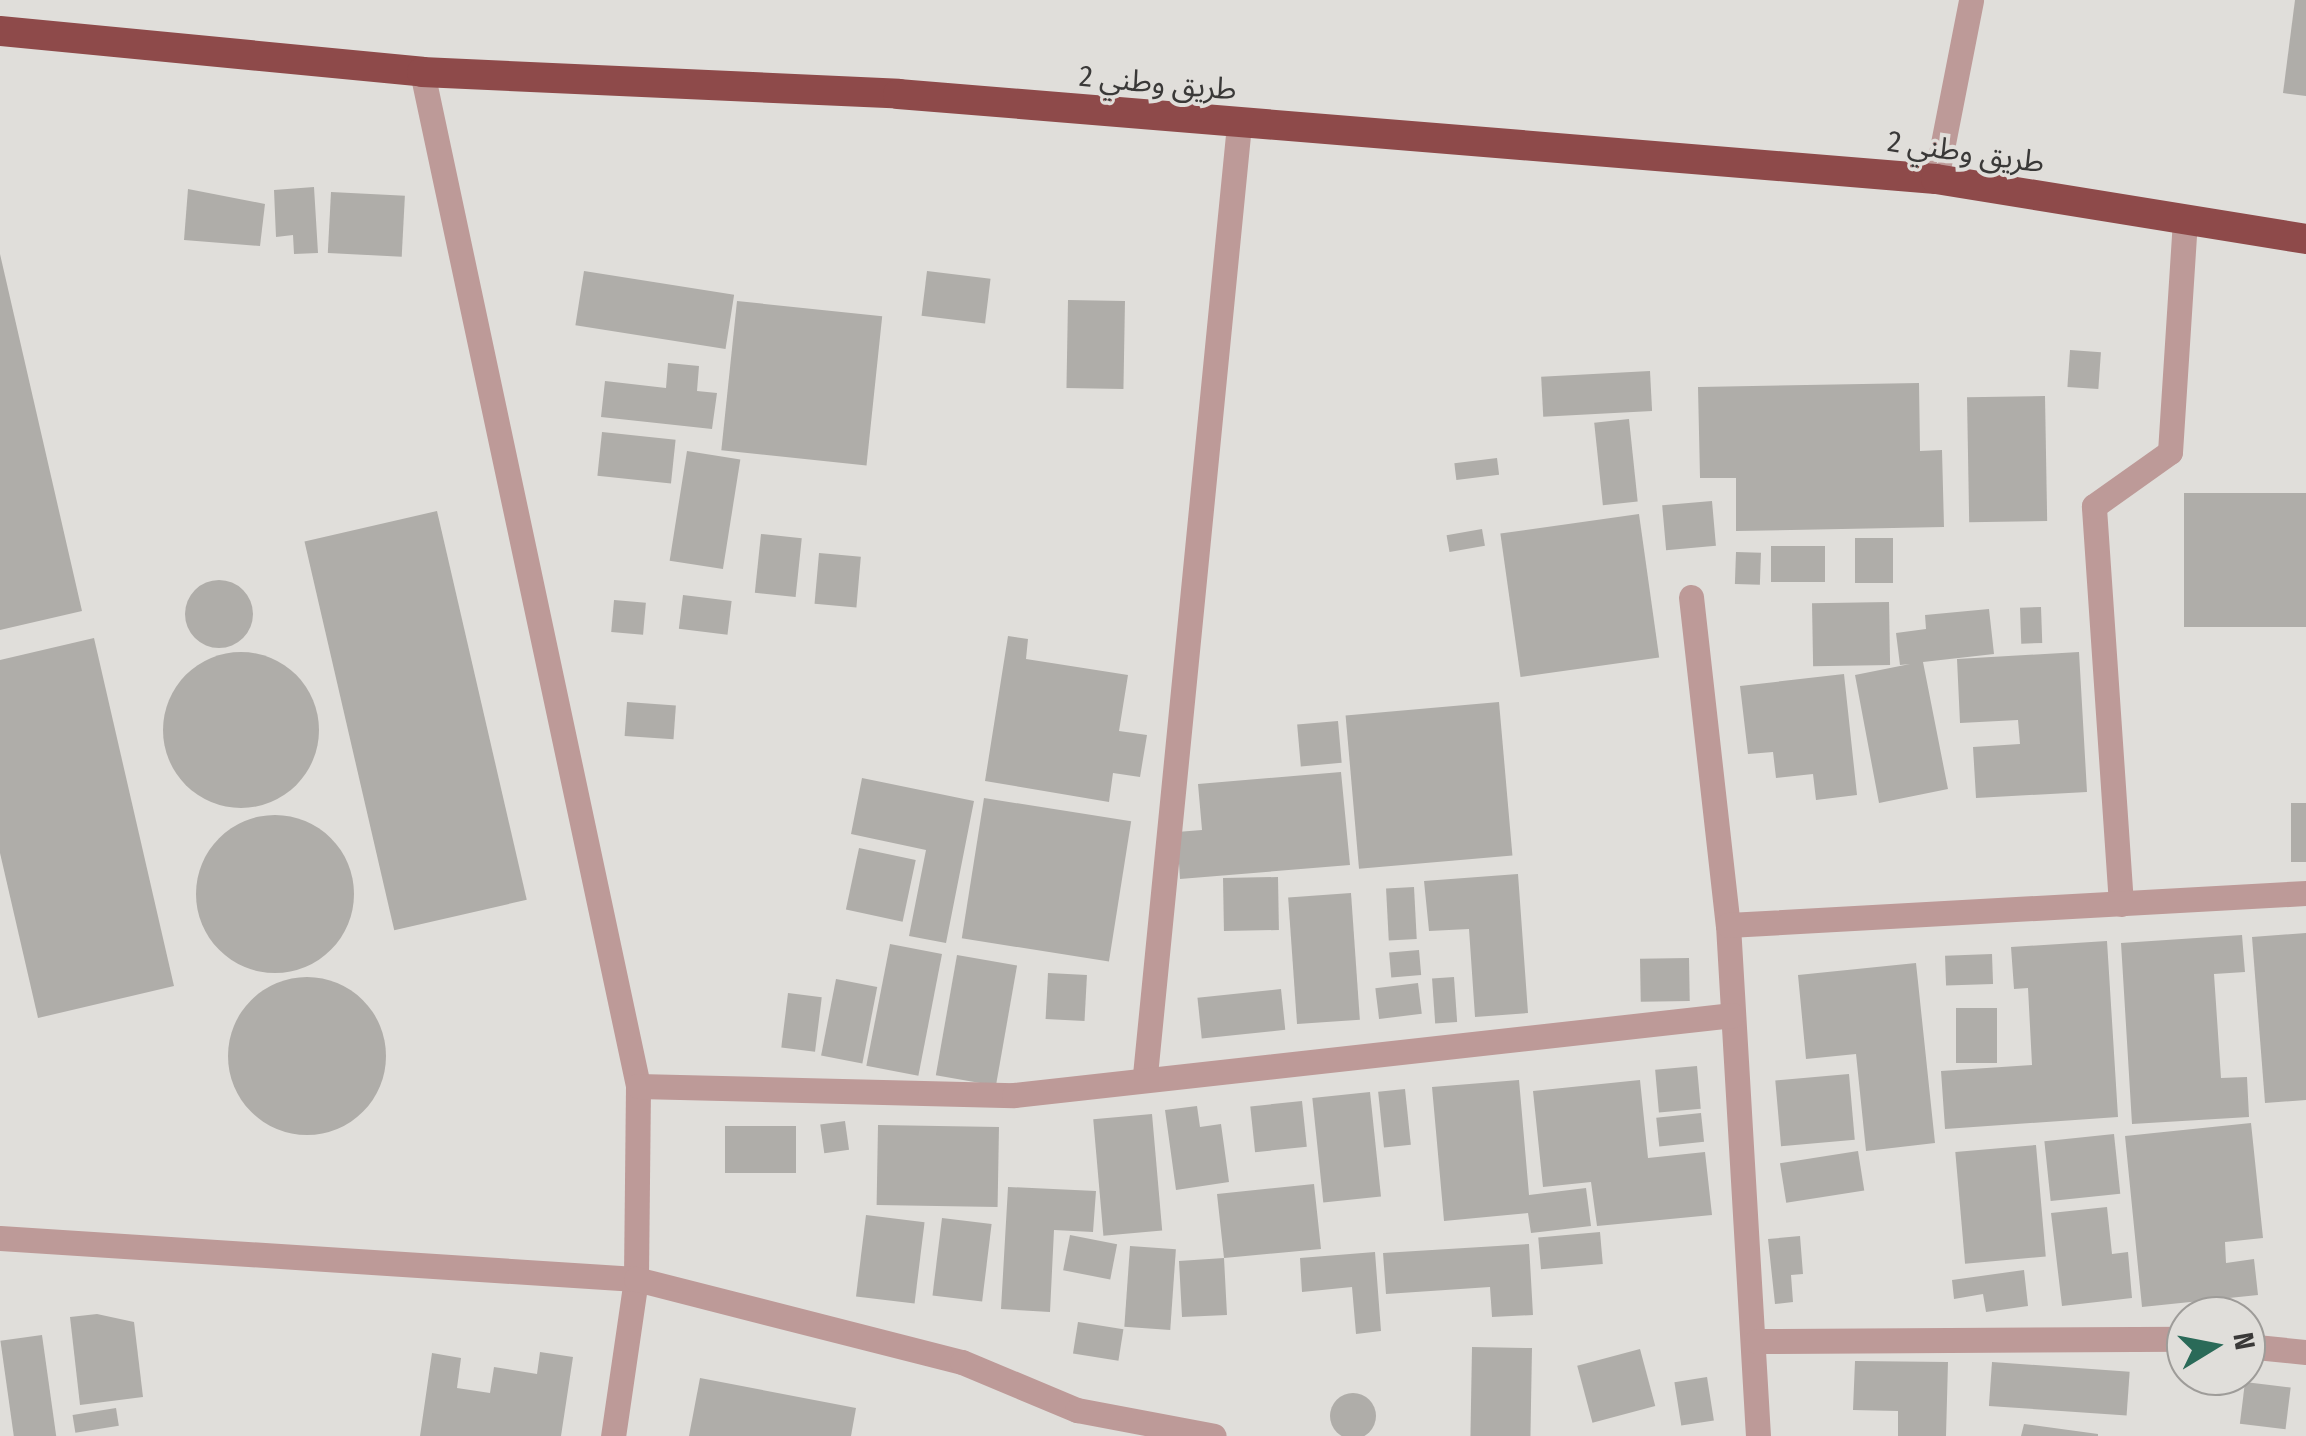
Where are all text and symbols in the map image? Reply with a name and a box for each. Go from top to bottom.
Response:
street label: طريق وطني 2 [1078,58,1238,108]
street label: طريق وطني 2 [1885,123,2047,181]
north arrow [2166,1296,2266,1396]
text: N [2226,1330,2262,1352]

